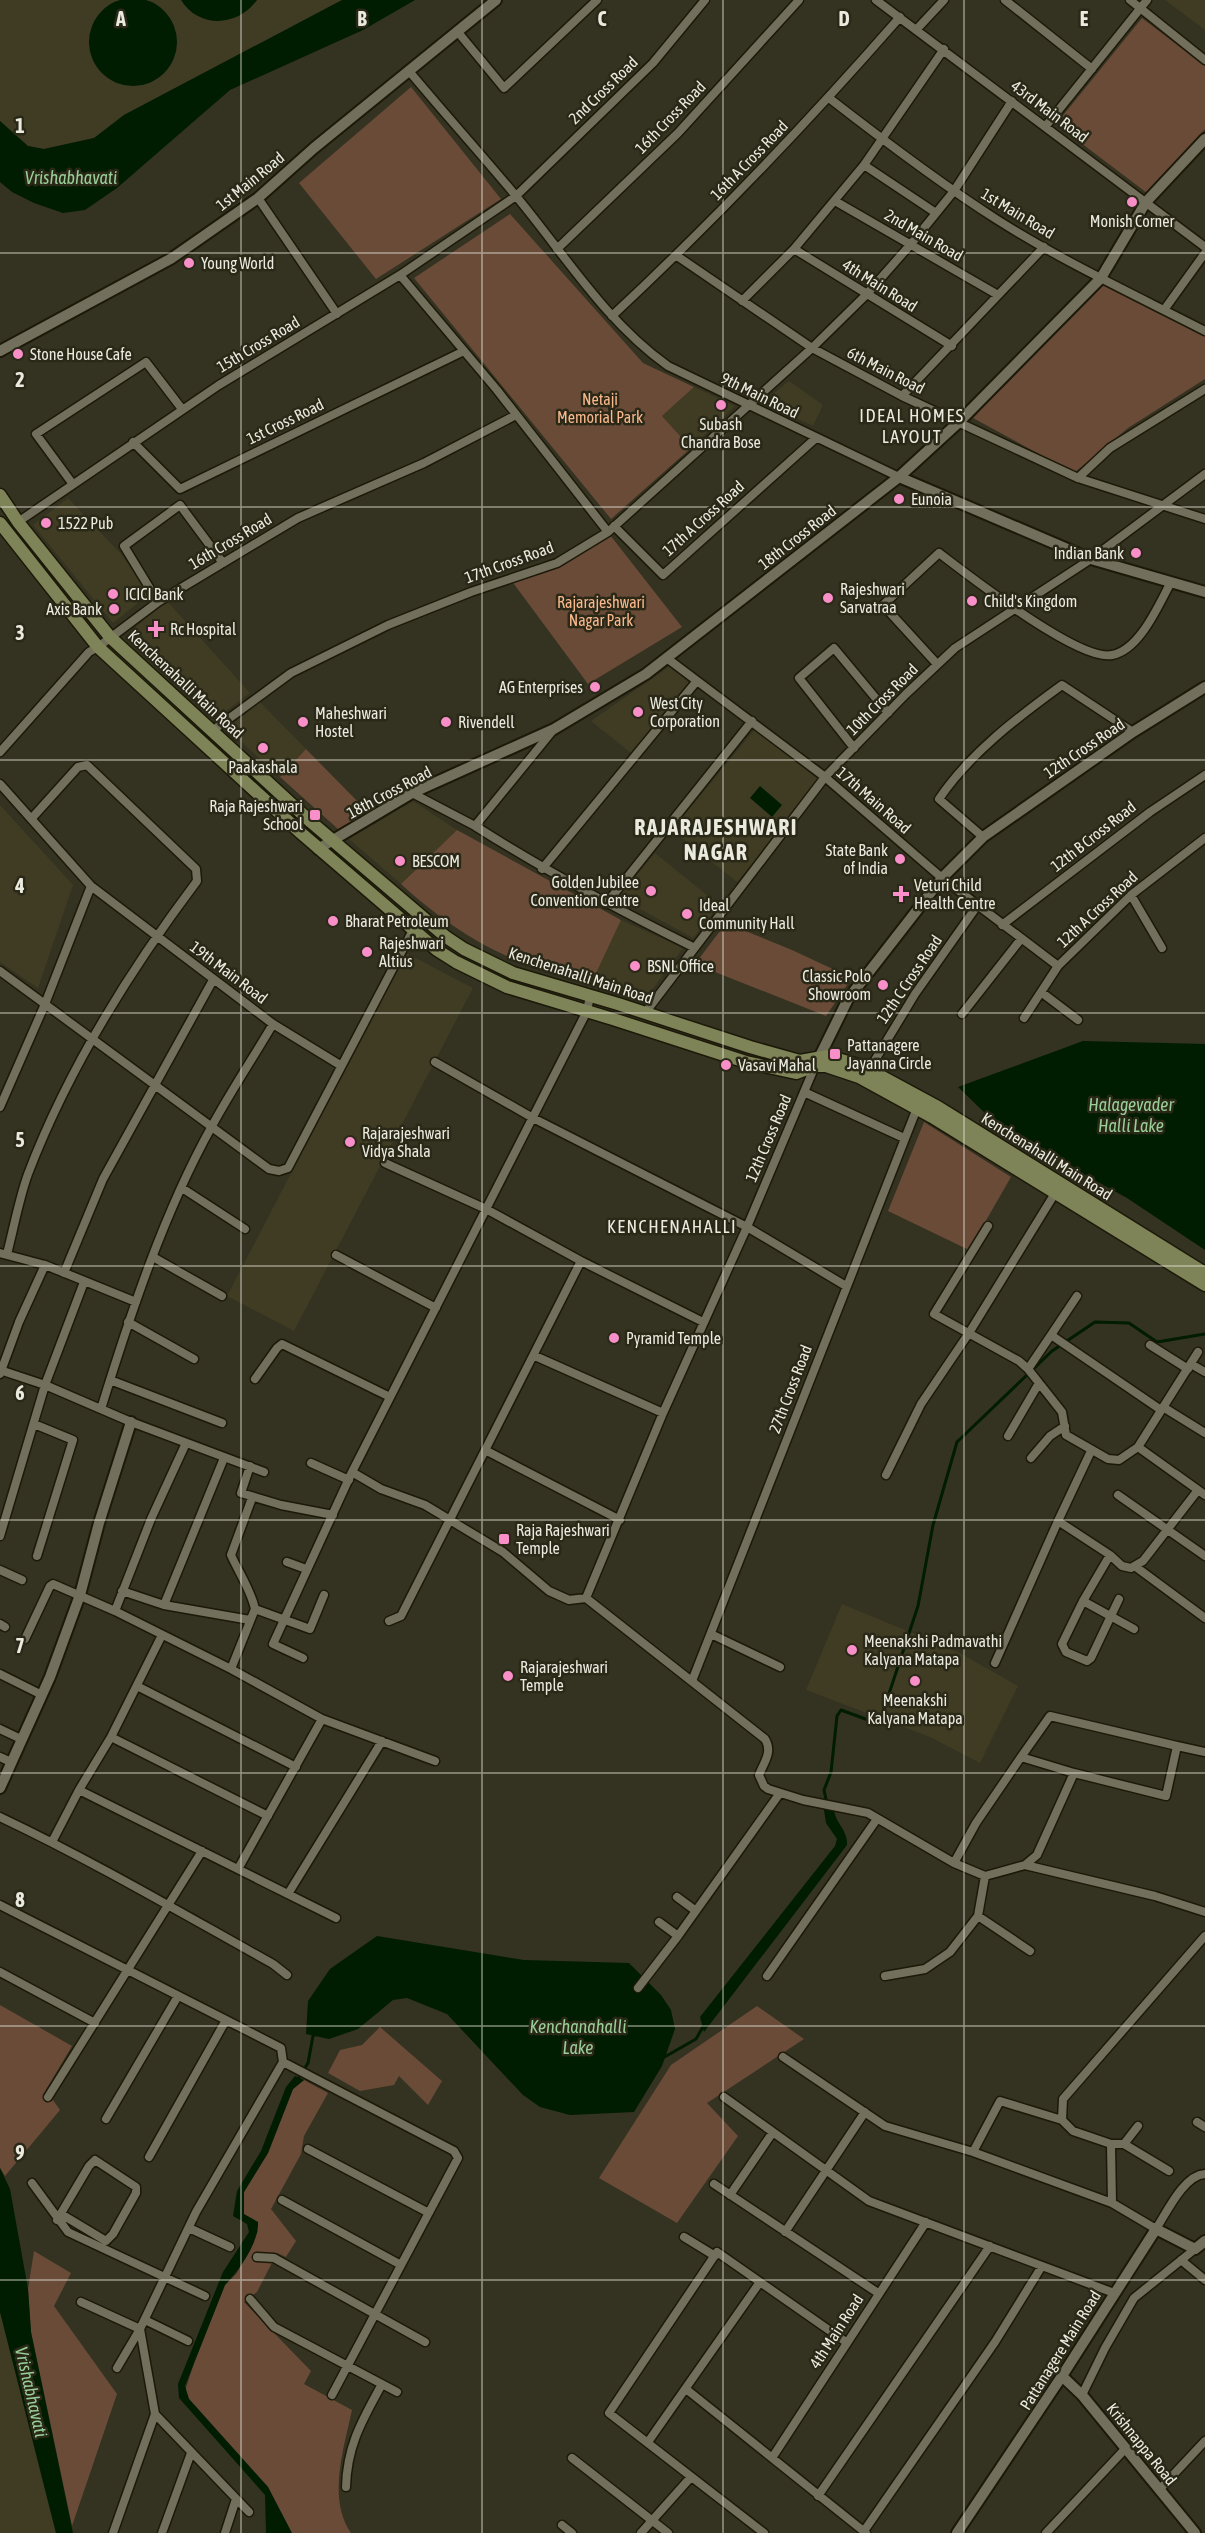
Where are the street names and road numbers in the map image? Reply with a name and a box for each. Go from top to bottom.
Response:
street label: 2nd Cross Road [565,53,641,127]
street label: 43rd Main Road [1008,76,1092,146]
street label: 16th Cross Road [631,77,709,157]
street label: 16th A Cross Road [707,117,791,203]
street label: 1st Main Road [212,148,288,214]
street label: 1st Main Road [978,184,1058,242]
street label: 2nd Main Road [882,205,966,265]
street label: 4th Main Road [839,255,921,315]
street label: 15th Cross Road [213,312,303,376]
street label: 6th Main Road [844,343,928,397]
street label: 9th Main Road [718,368,802,422]
street label: 1st Cross Road [244,395,326,447]
street label: 17th A Cross Road [659,477,747,559]
street label: 18th Cross Road [755,501,839,573]
street label: 16th Cross Road [185,509,275,573]
street label: 17th Cross Road [462,538,556,586]
street label: Kenchenahalli Main Road [125,626,247,742]
street label: 10th Cross Road [843,660,921,738]
street label: 12th Cross Road [1040,715,1128,781]
street label: 18th Cross Road [344,762,434,822]
street label: 17th Main Road [833,763,915,837]
street label: 12th B Cross Road [1047,797,1139,875]
street label: 12th A Cross Road [1053,867,1141,951]
street label: 12th C Cross Road [873,931,945,1027]
street label: 19th Main Road [187,937,271,1007]
street label: Kenchenahalli Main Road [507,943,655,1007]
street label: 12th Cross Road [742,1092,794,1184]
street label: Kenchenahalli Main Road [978,1108,1116,1204]
street label: 27th Cross Road [765,1342,815,1436]
street label: Pattanagere Main Road [1016,2287,1105,2413]
street label: 4th Main Road [805,2291,867,2371]
street label: Krishnappa Road [1103,2399,1181,2489]

